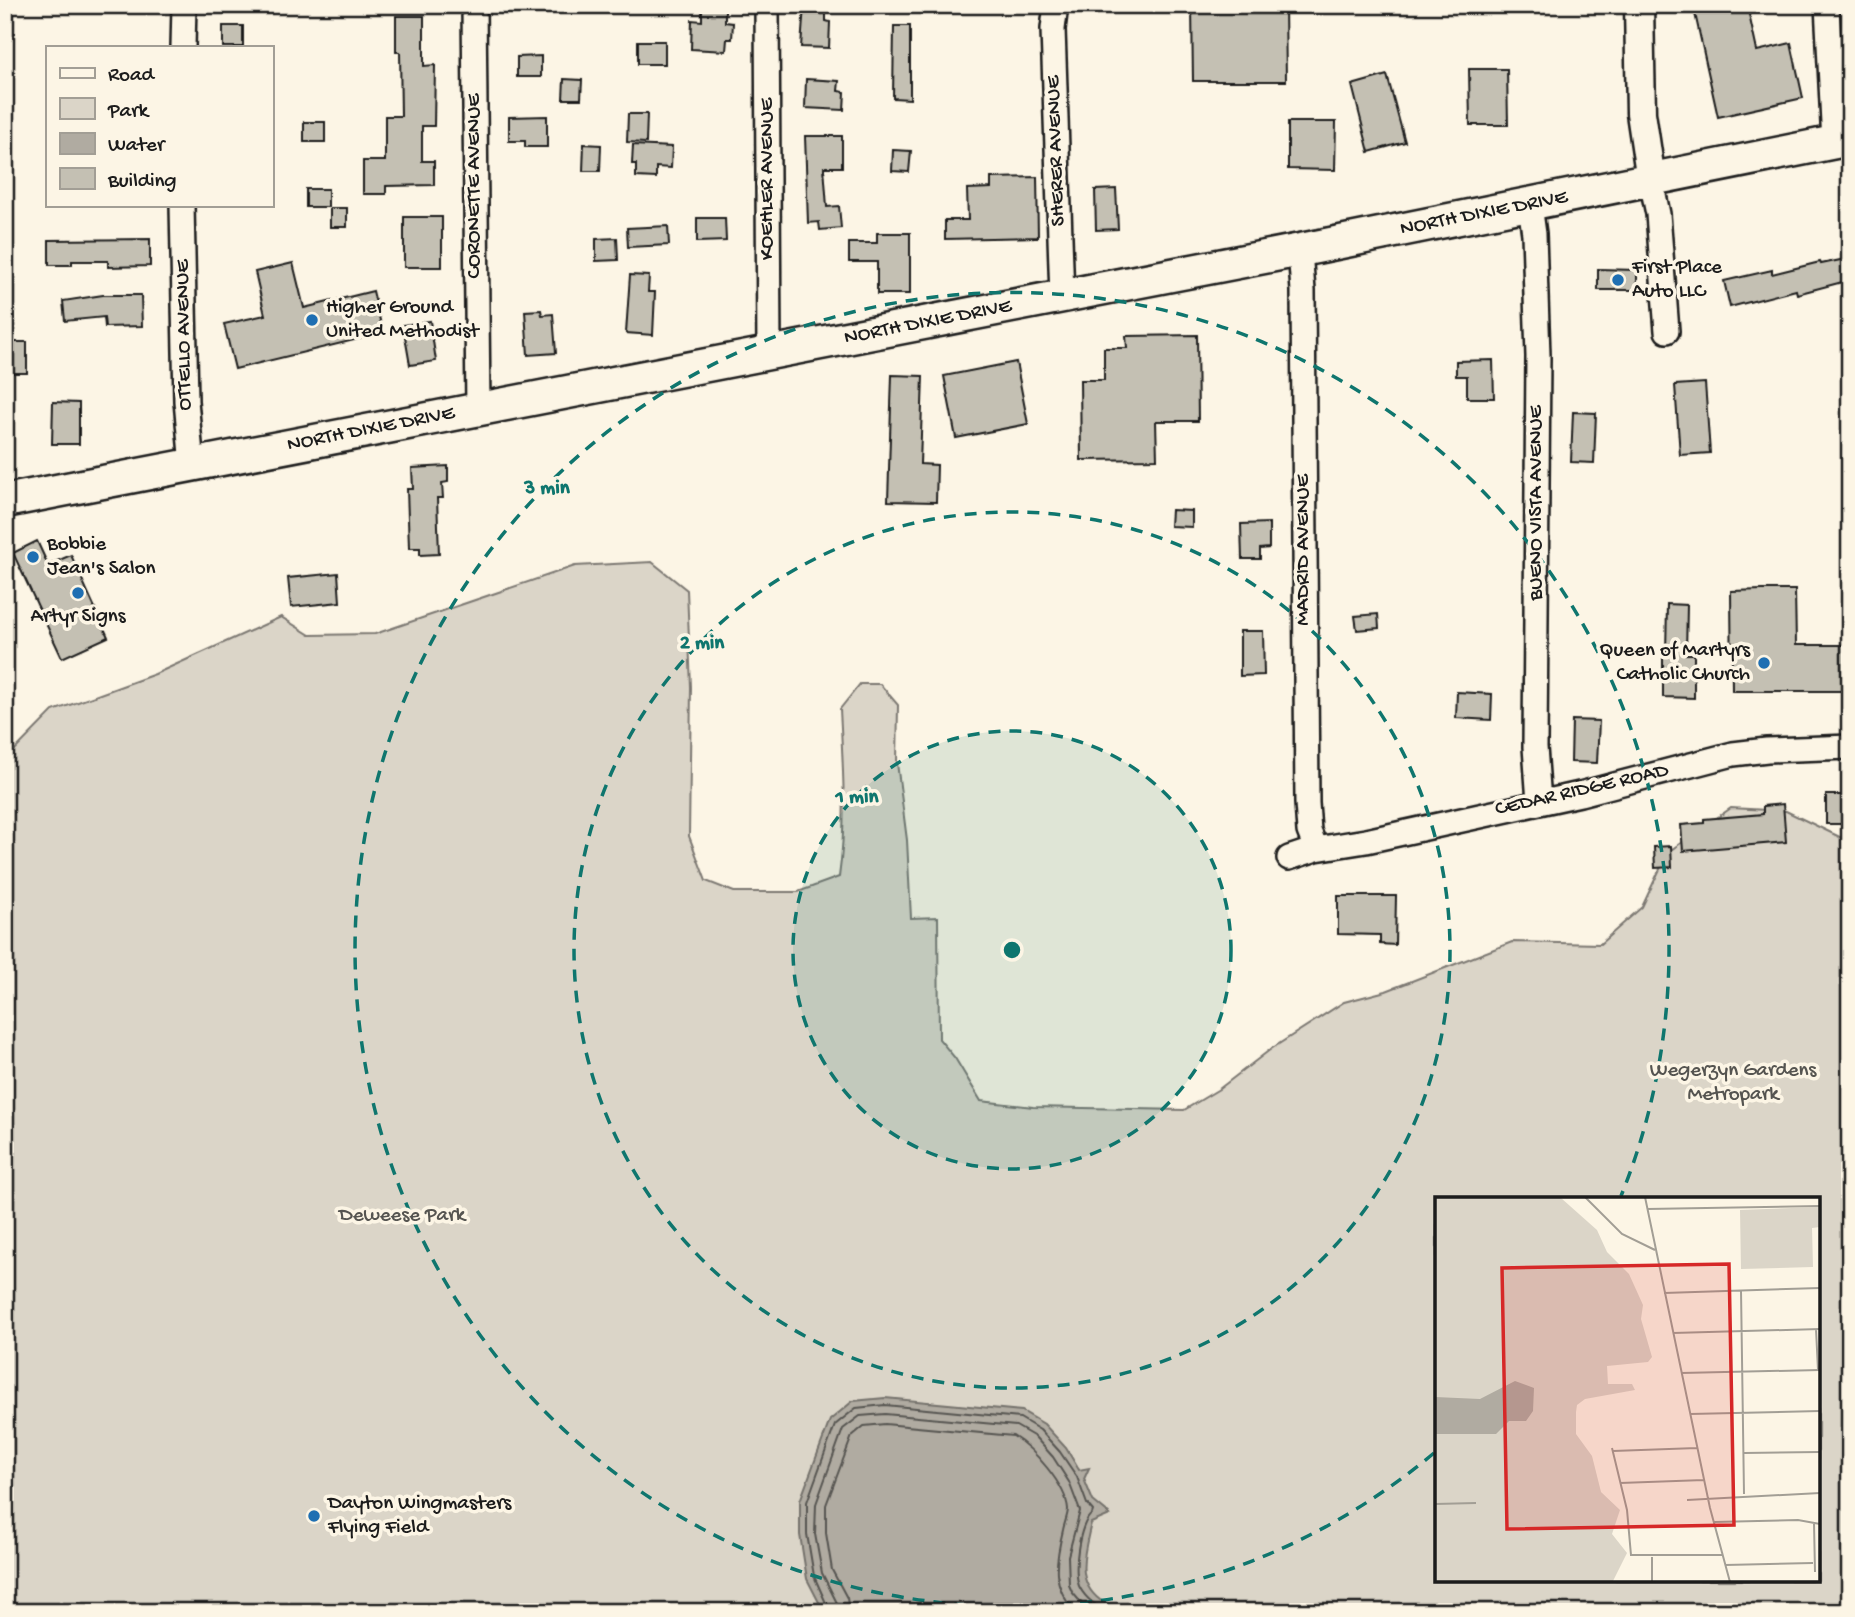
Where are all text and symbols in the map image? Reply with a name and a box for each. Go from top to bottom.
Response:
legend [46,46,273,206]
text: Road [108,64,156,89]
street label: SHERER AVENUE [1042,74,1072,227]
street label: CORONETTE AVENUE [463,93,488,278]
street label: KOEHLER AVENUE [756,97,781,260]
text: Park [107,100,151,125]
text: Water [108,134,166,159]
text: Building [107,170,177,195]
street label: NORTH DIXIE DRIVE [1398,185,1571,242]
place label: First Place Auto LLC [1631,256,1723,305]
street label: OTTELLO AVENUE [171,258,199,411]
marker: First Place Auto LLC [1610,272,1626,288]
street label: NORTH DIXIE DRIVE [842,294,1015,351]
place label: Higher Ground United Methodist [326,296,481,345]
marker: Higher Ground United Methodist [304,312,320,328]
street label: NORTH DIXIE DRIVE [285,401,458,458]
street label: BUENO VISTA AVENUE [1525,404,1550,602]
street label: MADRID AVENUE [1292,473,1317,626]
text: 3 min [523,477,571,502]
place label: Bobbie Jean's Salon [46,533,156,582]
marker: Bobbie Jean's Salon [25,549,41,565]
marker: Artyr Signs [70,585,86,601]
place label: Artyr Signs [30,605,127,630]
text: 2 min [680,632,725,657]
place label: Queen of Martyrs Catholic Church [1599,639,1751,688]
marker: Queen of Martyrs Catholic Church [1756,655,1772,671]
street label: CEDAR RIDGE ROAD [1493,759,1671,823]
text: 1 min [835,786,879,811]
centre of rings [1000,938,1024,962]
park label: Wegerzyn Gardens Metropark [1650,1059,1818,1108]
inset map [1435,1197,1820,1582]
park label: Deweese Park [337,1204,468,1229]
place label: Dayton Wingmasters Flying Field [326,1492,513,1541]
marker: Dayton Wingmasters Flying Field [306,1508,322,1524]

